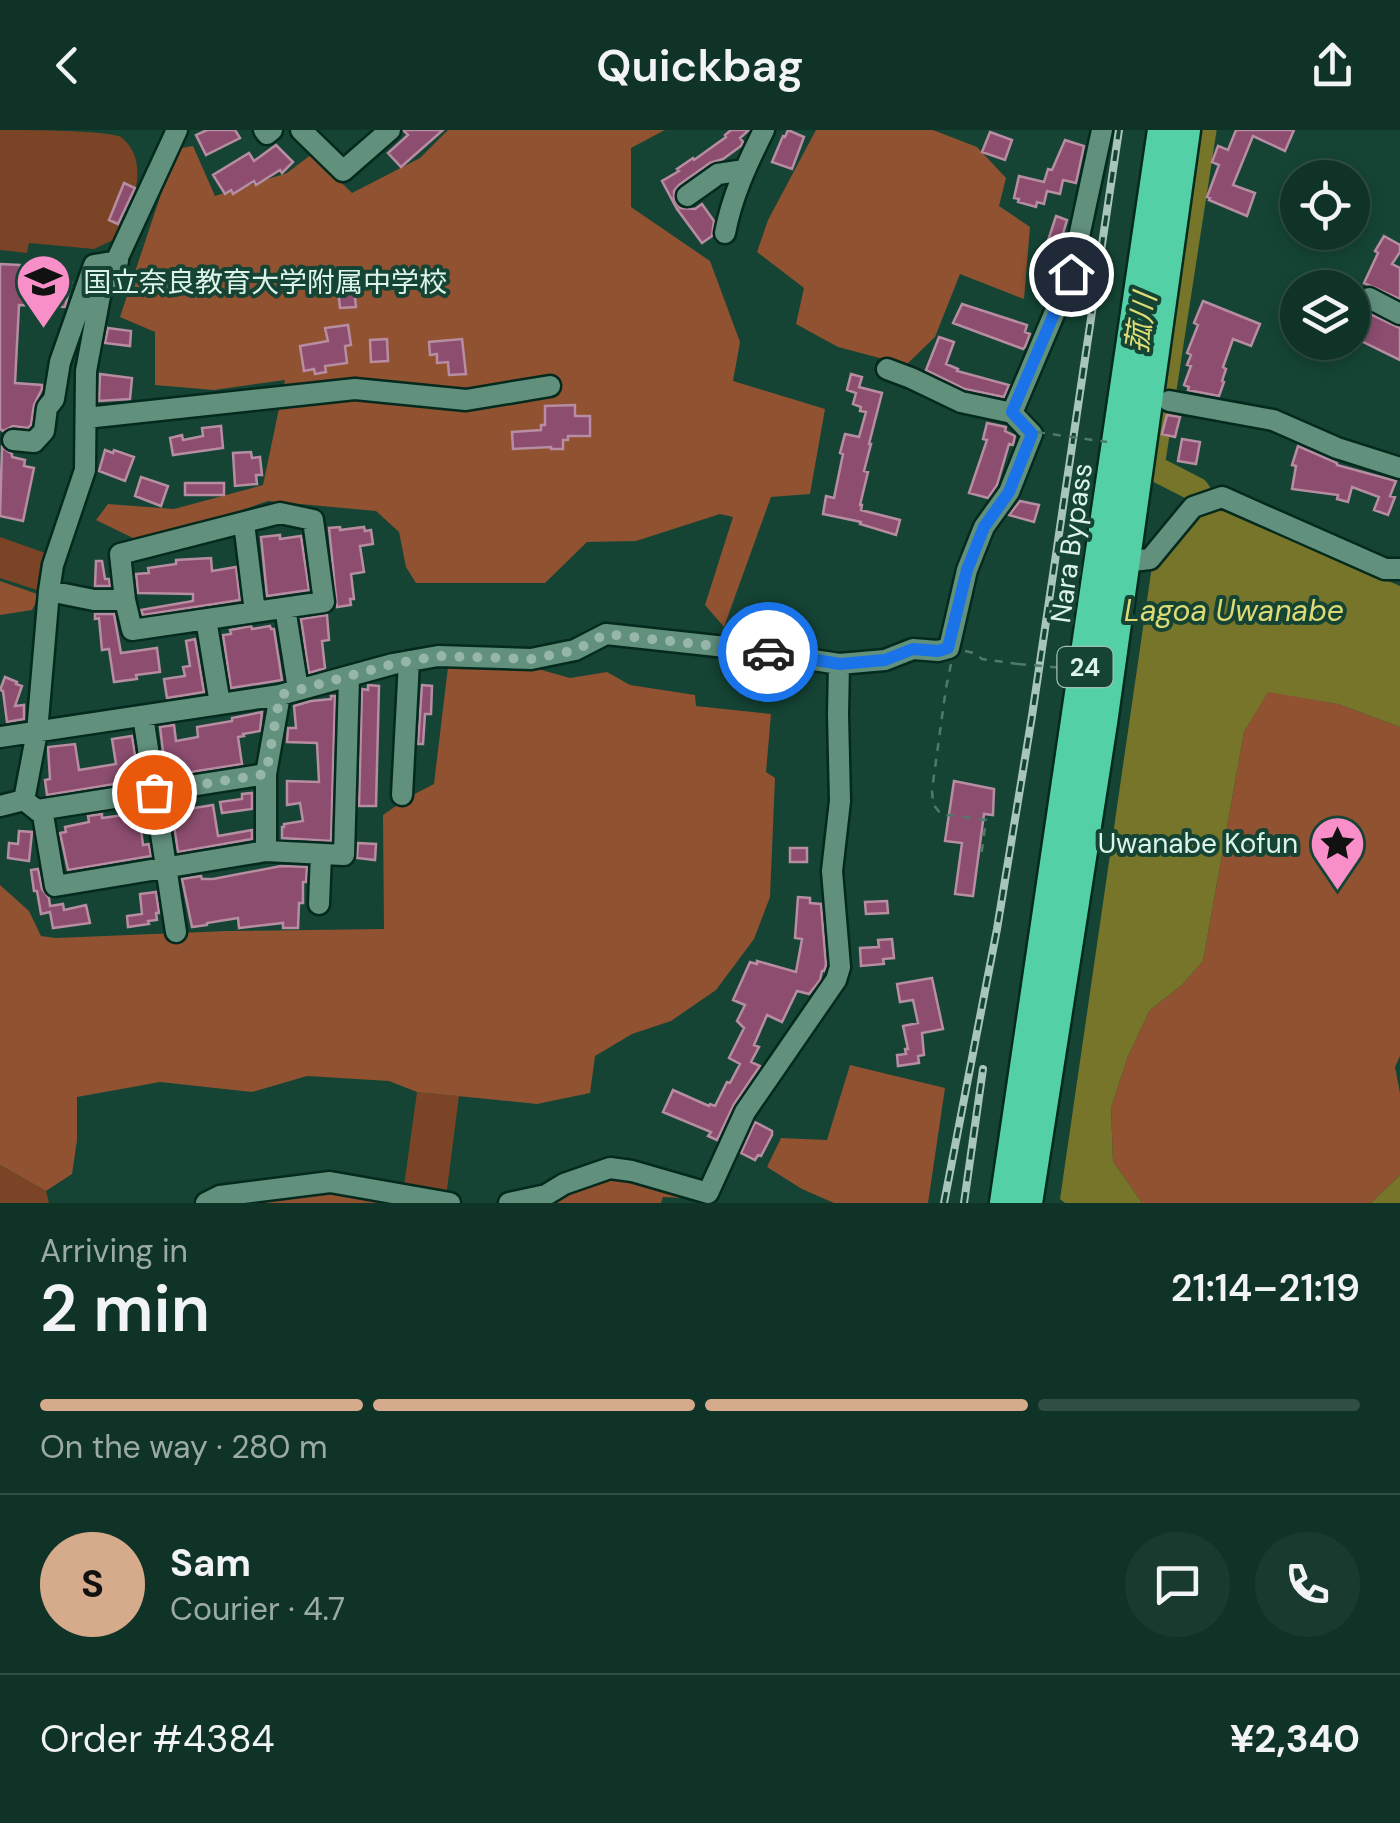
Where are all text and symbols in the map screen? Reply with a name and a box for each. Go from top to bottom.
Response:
text: Quickbag [596,36,804,95]
icon: back [40,38,95,93]
icon: share [1305,38,1360,93]
map controls [1280,160,1370,360]
button: locate [1280,160,1370,250]
pin [1029,232,1114,317]
icon: home [1044,247,1099,302]
school or university icon: 国立奈良教育大学附属中学校 [14,252,74,331]
place label: 国立奈良教育大学附属中学校 [83,264,447,301]
button: layers [1280,270,1370,360]
water label: 菰川 [1117,287,1165,356]
street label: Nara Bypass [1042,461,1101,625]
water label: Lagoa Uwanabe [1124,591,1344,630]
courier [718,602,818,702]
icon: car [741,625,796,680]
road number: 24 [1058,647,1112,687]
pin [112,750,197,835]
icon: bag [127,765,182,820]
place icon: Uwanabe Kofun [1307,813,1367,892]
place label: Uwanabe Kofun [1098,825,1298,862]
text: Arriving in [40,1230,188,1272]
text: 21:14–21:19 [1171,1263,1360,1313]
text: 2 min [40,1267,210,1351]
text: On the way · 280 m [40,1426,327,1468]
button: chat [1125,1532,1230,1637]
button: phone [1255,1532,1360,1637]
text: Sam [170,1538,251,1588]
text: S [81,1559,104,1609]
text: Courier · 4.7 [170,1588,345,1630]
text: Order #4384 [40,1714,275,1764]
text: ¥2,340 [1230,1714,1360,1764]

